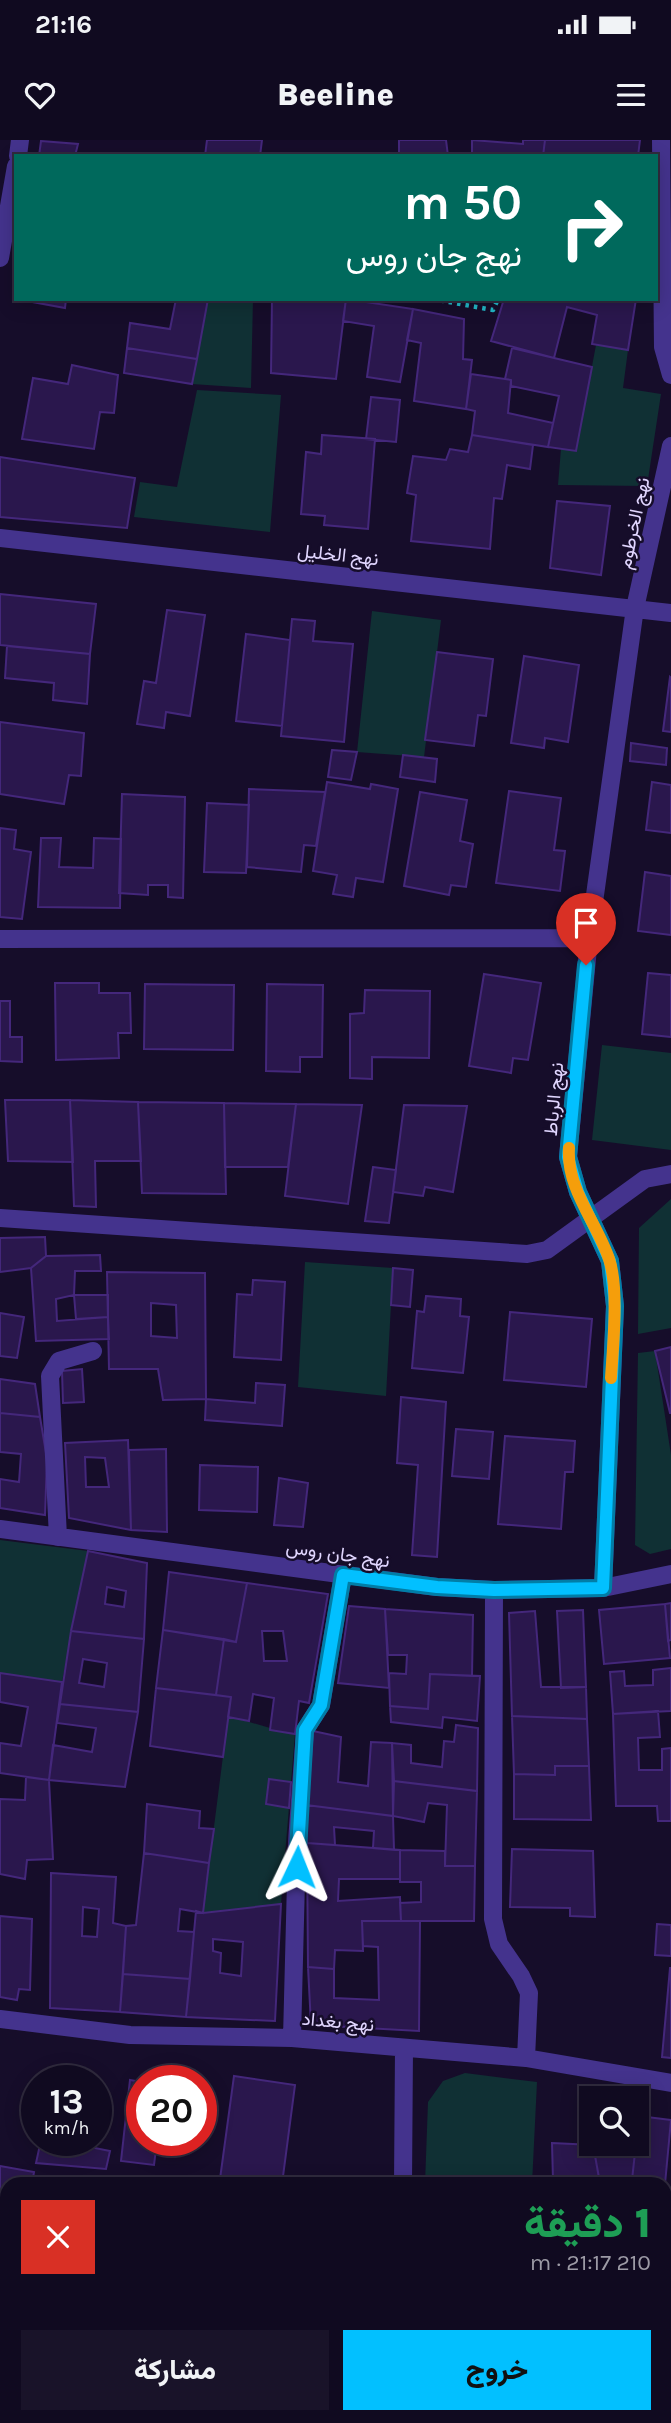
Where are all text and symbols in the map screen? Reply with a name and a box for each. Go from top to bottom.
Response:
text: 21:16 [35,9,92,40]
icon: heart [21,76,59,114]
text: Beeline [277,76,394,113]
icon: menu [612,76,650,114]
text: 50 m [404,174,522,231]
icon: right [546,182,637,273]
text: نهج جان روس [346,237,522,274]
street label: نهج الخرطوم [614,475,656,572]
street label: نهج الخليل [296,540,380,572]
pin [556,893,616,965]
icon: arrive [567,904,605,942]
street label: نهج الرباط [540,1061,570,1137]
street label: نهج جان روس [284,1536,391,1574]
position arrow [260,1830,334,1904]
street label: نهج بغداد [301,2008,375,2038]
speed limit sign: 20 [126,2065,217,2156]
text: 13 [49,2081,84,2122]
map controls [579,2086,649,2156]
button: search [579,2086,649,2156]
text: km/h [44,2117,89,2139]
text: 1 دقيقة [524,2198,651,2248]
button: close [21,2200,95,2274]
text: 210 m · 21:17 [530,2249,651,2276]
button: مشاركة [21,2330,329,2410]
button: خروج [343,2330,651,2410]

